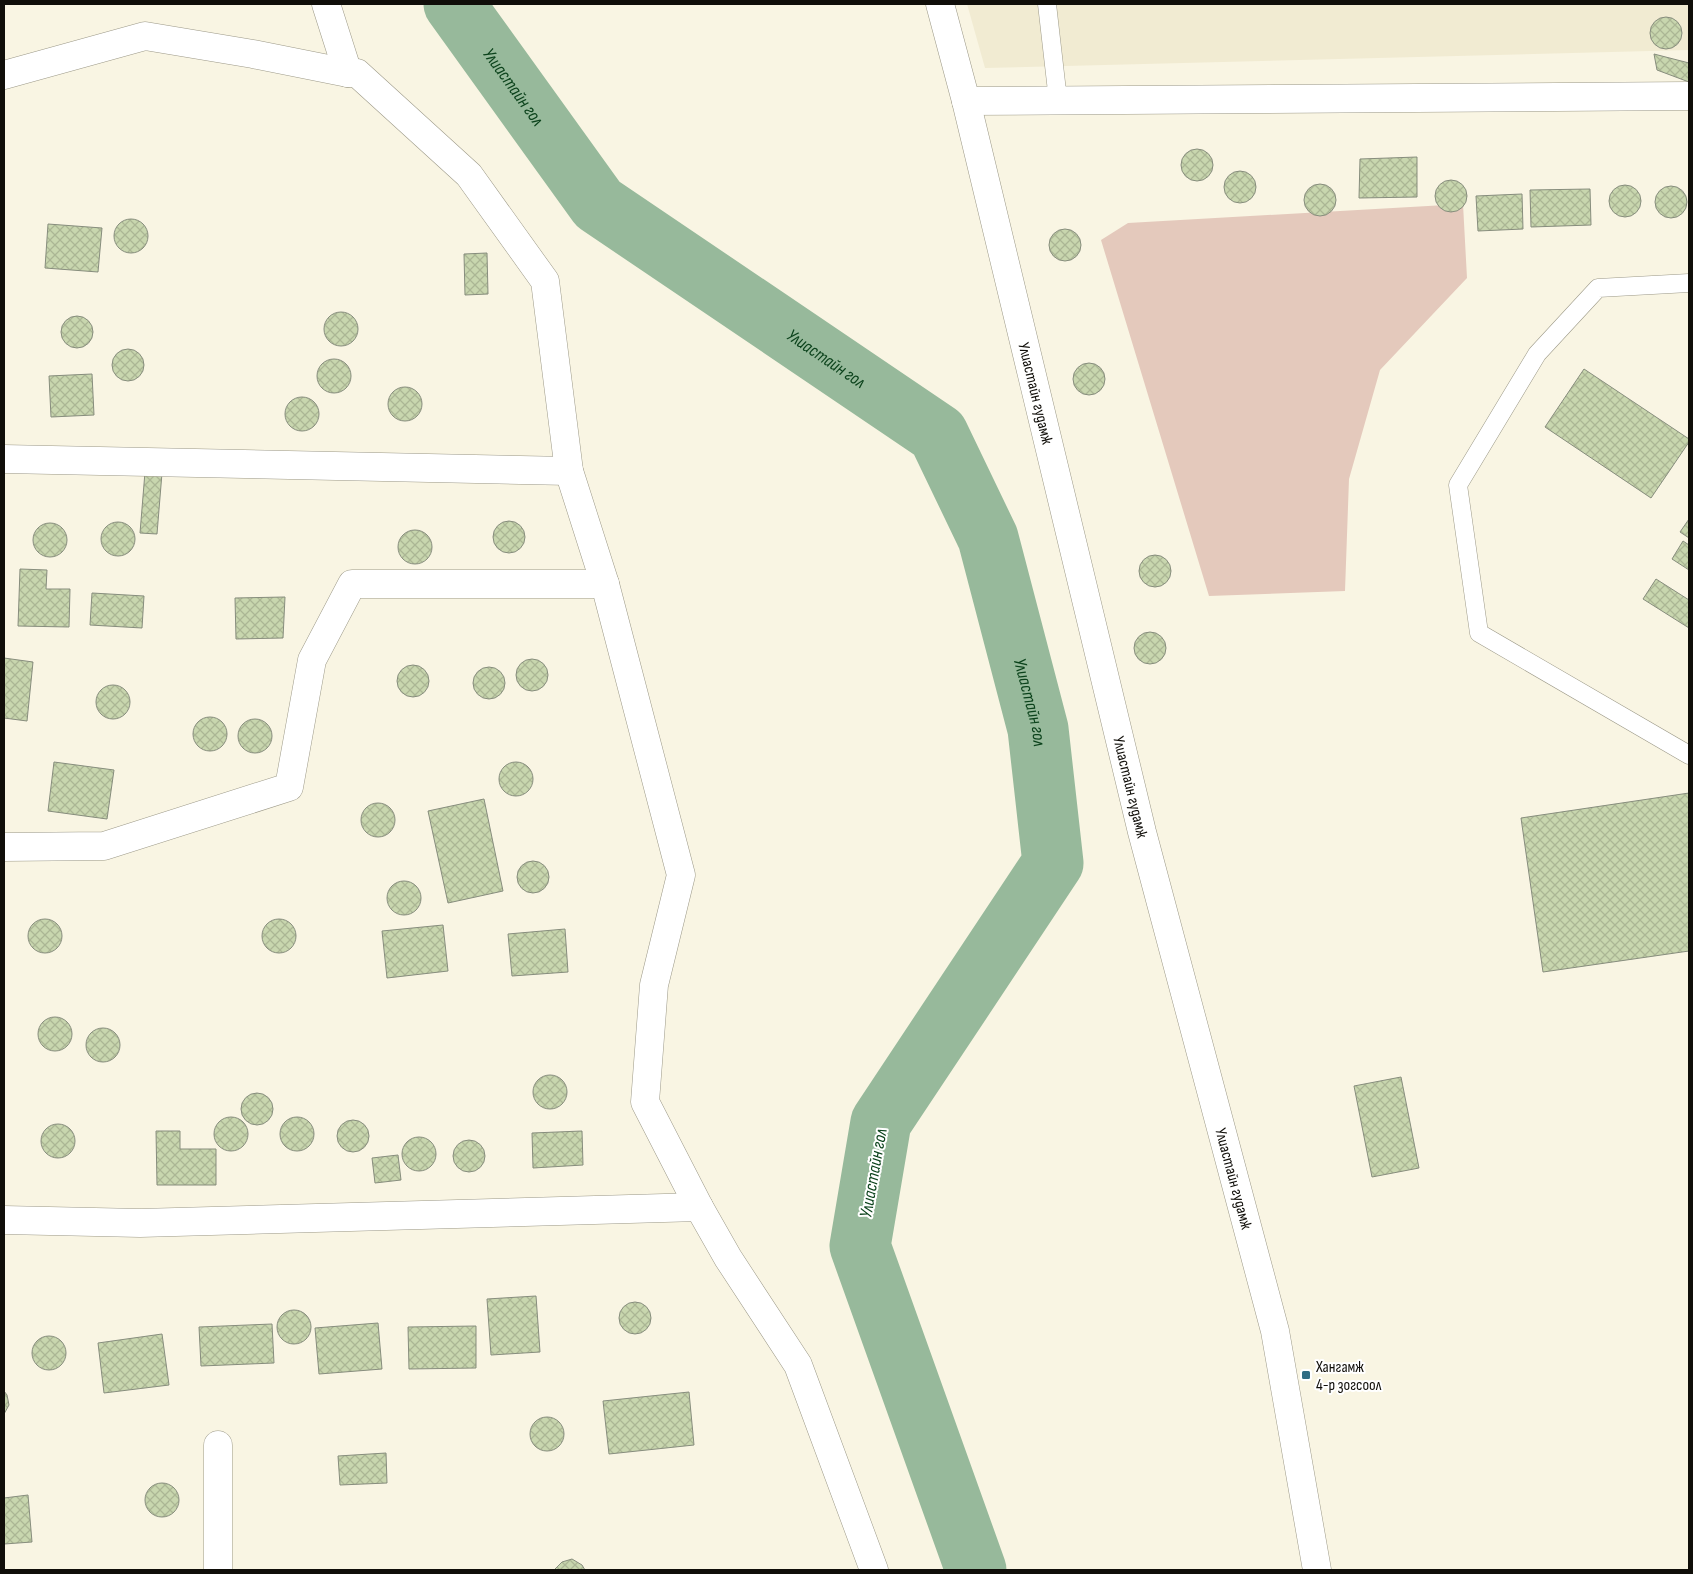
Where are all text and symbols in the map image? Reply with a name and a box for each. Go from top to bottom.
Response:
water label: Улиастайн гол [478,44,548,130]
water label: Улиастайн гол [783,325,869,393]
street label: Улиастайн гудамж [1013,341,1056,447]
water label: Улиастайн гол [1009,656,1050,748]
street label: Улиастайн гудамж [1108,735,1151,841]
street label: Улиастайн гудамж [1210,1126,1256,1232]
water label: Улиастайн гол [855,1127,892,1219]
place label: Хангамж 4-р зогсоол [1315,1358,1382,1395]
marker: Хангамж 4-р зогсоол [1300,1369,1312,1381]

